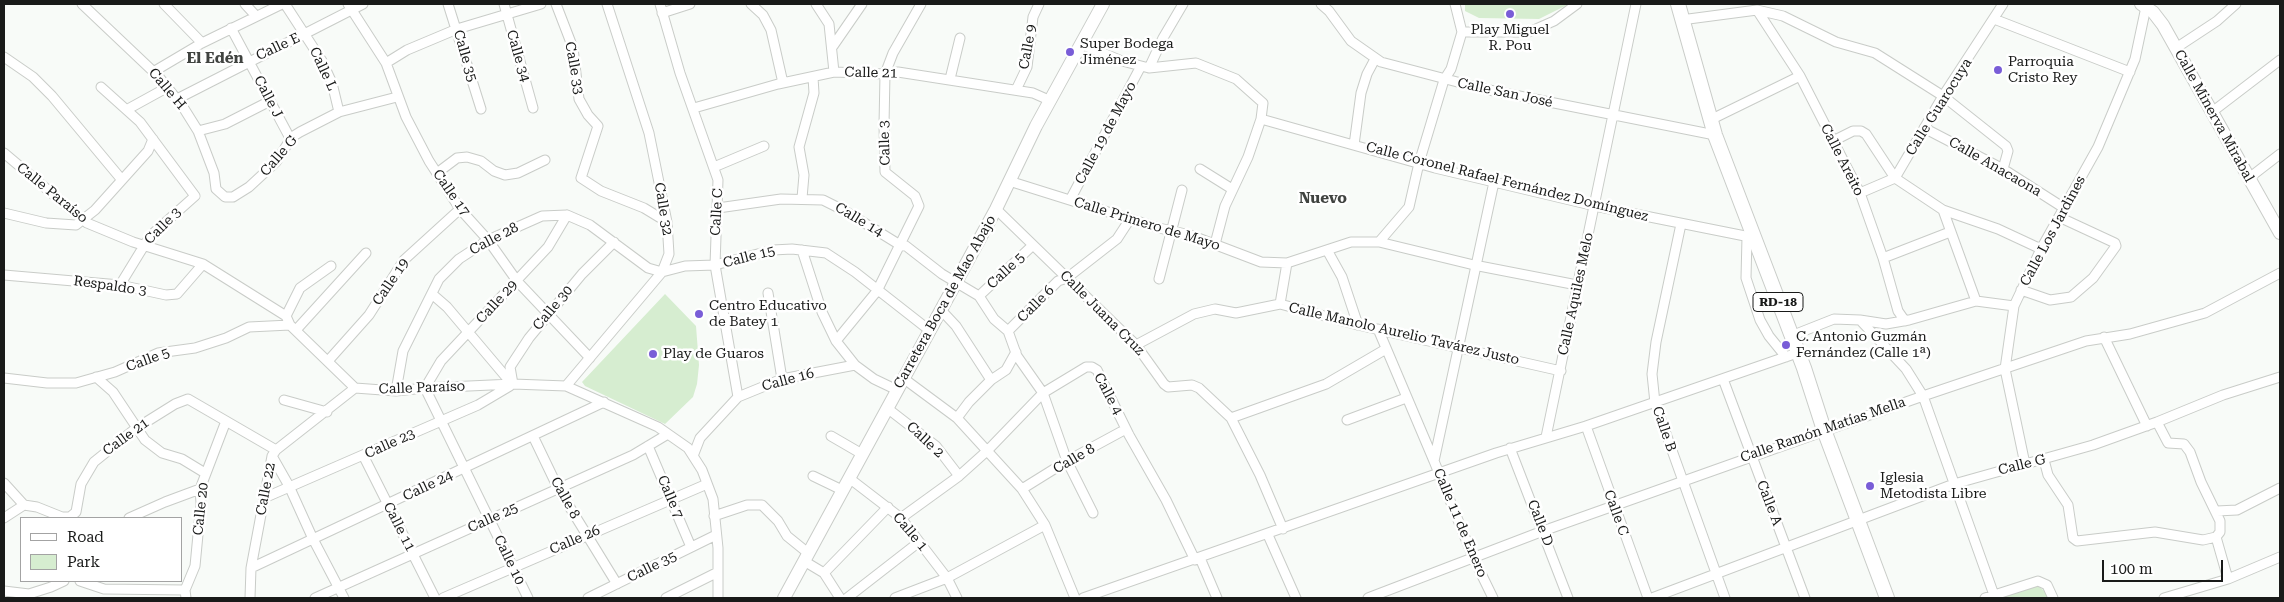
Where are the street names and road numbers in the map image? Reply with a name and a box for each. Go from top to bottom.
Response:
street label: Calle 9 [1016,23,1040,71]
street label: Calle 35 [450,28,480,84]
street label: Calle 34 [503,28,533,84]
street label: Calle E [253,30,303,64]
street label: Calle 33 [561,40,587,96]
street label: Calle L [306,45,340,93]
street label: Calle Minerva Mirabal [2171,47,2257,185]
street label: Calle Guarocuya [1902,55,1976,159]
street label: Calle 21 [844,64,898,82]
street label: Calle H [145,65,189,113]
street label: Calle J [250,73,286,121]
street label: Calle San José [1456,75,1554,111]
street label: Calle 19 de Mayo [1072,79,1140,187]
street label: Calle 3 [876,120,894,166]
street label: Calle Areito [1817,121,1867,199]
street label: Calle G [257,132,301,180]
street label: Calle Anacaona [1946,134,2044,200]
street label: Calle Coronel Rafael Fernández Domínguez [1364,139,1650,225]
street label: Calle Paraíso [13,159,91,227]
street label: Calle 17 [429,166,473,220]
street label: Calle Los Jardines [2017,173,2089,289]
street label: Calle 32 [651,181,675,237]
street label: Calle C [707,188,727,236]
street label: Calle Primero de Mayo [1072,194,1222,254]
street label: Calle 14 [832,199,886,241]
street label: Calle 3 [141,204,185,248]
street label: Carretera Boca de Mao Abajo [890,212,1000,392]
street label: Calle 28 [467,219,521,259]
street label: Calle Aquiles Melo [1555,231,1597,357]
street label: Calle 15 [721,242,777,272]
street label: Calle 5 [984,249,1028,293]
street label: Calle 19 [369,255,413,309]
street label: Calle Juana Cruz [1056,267,1148,359]
street label: Respaldo 3 [72,273,148,299]
street label: Calle 29 [473,277,521,327]
street label: Calle 30 [529,282,577,334]
street label: Calle 6 [1014,282,1058,326]
road number: RD-18 [1753,292,1803,312]
street label: Calle Manolo Aurelio Tavárez Justo [1287,299,1521,369]
street label: Calle 5 [124,344,172,376]
street label: Calle 16 [760,365,816,395]
street label: Calle 4 [1090,370,1126,418]
street label: Calle Paraíso [378,378,466,398]
street label: Calle Ramón Matías Mella [1738,394,1908,466]
street label: Calle B [1648,404,1680,454]
street label: Calle 21 [100,415,152,459]
street label: Calle 2 [903,418,947,462]
street label: Calle 23 [362,426,418,462]
street label: Calle 8 [1050,440,1098,478]
street label: Calle G [1997,451,2047,479]
street label: Calle 22 [253,461,279,517]
street label: Calle 11 de Enero [1429,466,1491,580]
street label: Calle 24 [400,467,456,505]
street label: Calle 7 [653,473,687,521]
street label: Calle 8 [547,474,583,522]
street label: Calle A [1753,478,1785,528]
street label: Calle 20 [190,482,212,536]
street label: Calle C [1600,488,1632,538]
street label: Calle D [1523,497,1557,549]
street label: Calle 11 [379,499,419,555]
street label: Calle 25 [465,500,521,536]
street label: Calle 1 [889,509,931,555]
street label: Calle 26 [547,522,603,558]
street label: Calle 10 [490,532,528,588]
street label: Calle 35 [624,548,680,586]

